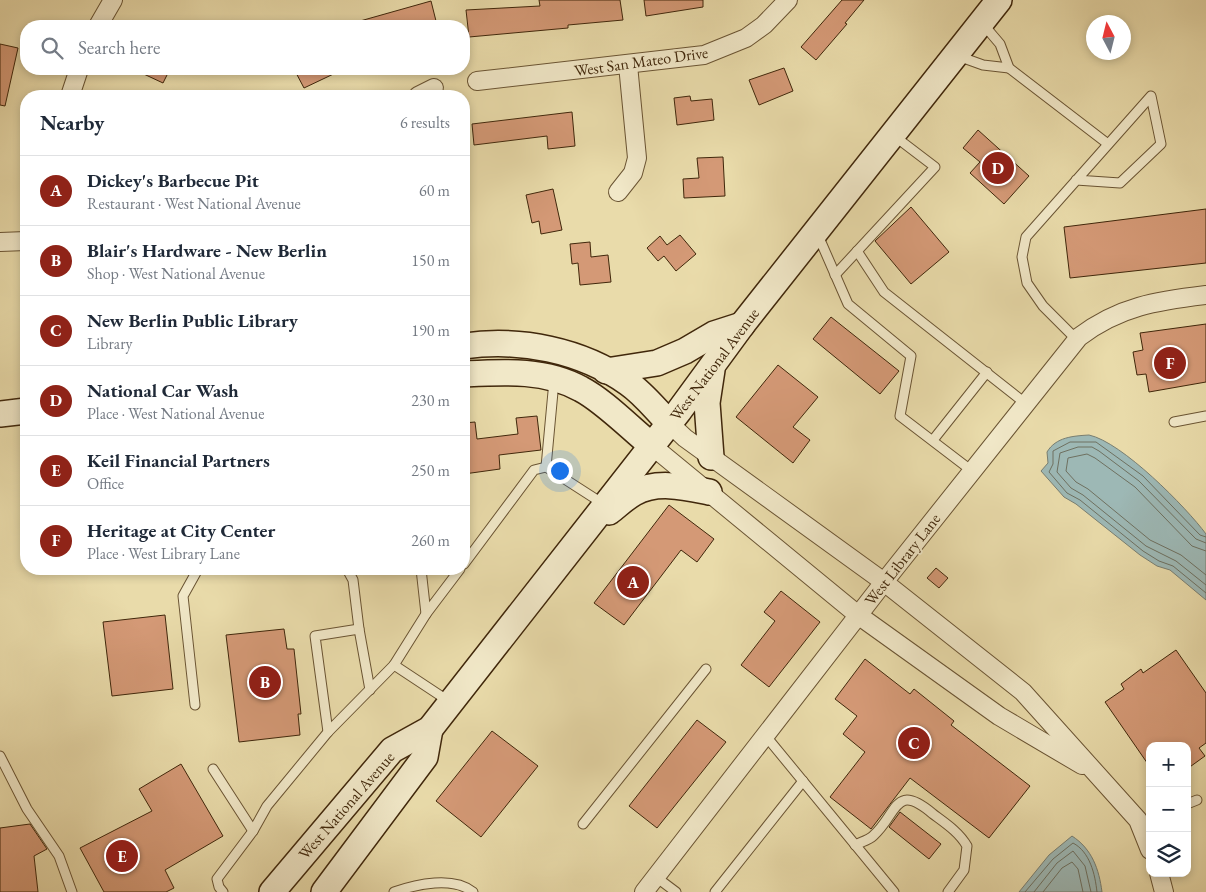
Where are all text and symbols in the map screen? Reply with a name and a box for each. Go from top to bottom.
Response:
north arrow [1086,15,1131,60]
search box [20,20,470,75]
icon: search [38,34,66,62]
text: Search here [78,35,160,60]
street label: West San Mateo Drive [573,42,709,81]
text: Nearby [40,109,104,136]
text: 6 results [400,112,450,133]
pin: D [982,149,1014,187]
text: Dickey's Barbecue Pit [87,168,259,193]
text: A [50,180,62,201]
text: 60 m [419,180,450,201]
text: Restaurant · West National Avenue [87,193,301,214]
text: Blair's Hardware - New Berlin [87,238,327,263]
text: B [51,250,61,271]
text: 150 m [411,250,450,271]
text: Shop · West National Avenue [87,263,265,284]
street label: West National Avenue [665,304,764,425]
text: New Berlin Public Library [87,308,298,333]
text: C [50,320,62,341]
text: 190 m [411,320,450,341]
text: Library [87,333,133,354]
pin: F [1154,344,1186,382]
text: National Car Wash [87,378,239,403]
text: D [50,390,62,411]
text: 230 m [411,390,450,411]
text: Place · West National Avenue [87,403,265,424]
text: Keil Financial Partners [87,448,270,473]
your location [547,458,573,484]
text: E [51,460,61,481]
text: 250 m [411,460,450,481]
text: Office [87,473,124,494]
street label: West Library Lane [860,509,945,610]
text: Heritage at City Center [87,518,275,543]
text: F [52,530,60,551]
text: 260 m [411,530,450,551]
text: Place · West Library Lane [87,543,240,564]
pin: A [617,563,649,601]
pin: B [249,663,281,701]
pin: C [898,724,930,762]
map controls [1146,742,1191,877]
button: + [1146,742,1191,787]
street label: West National Avenue [294,747,399,864]
button: − [1146,787,1191,832]
button: layers [1146,832,1191,877]
pin: E [106,837,138,875]

